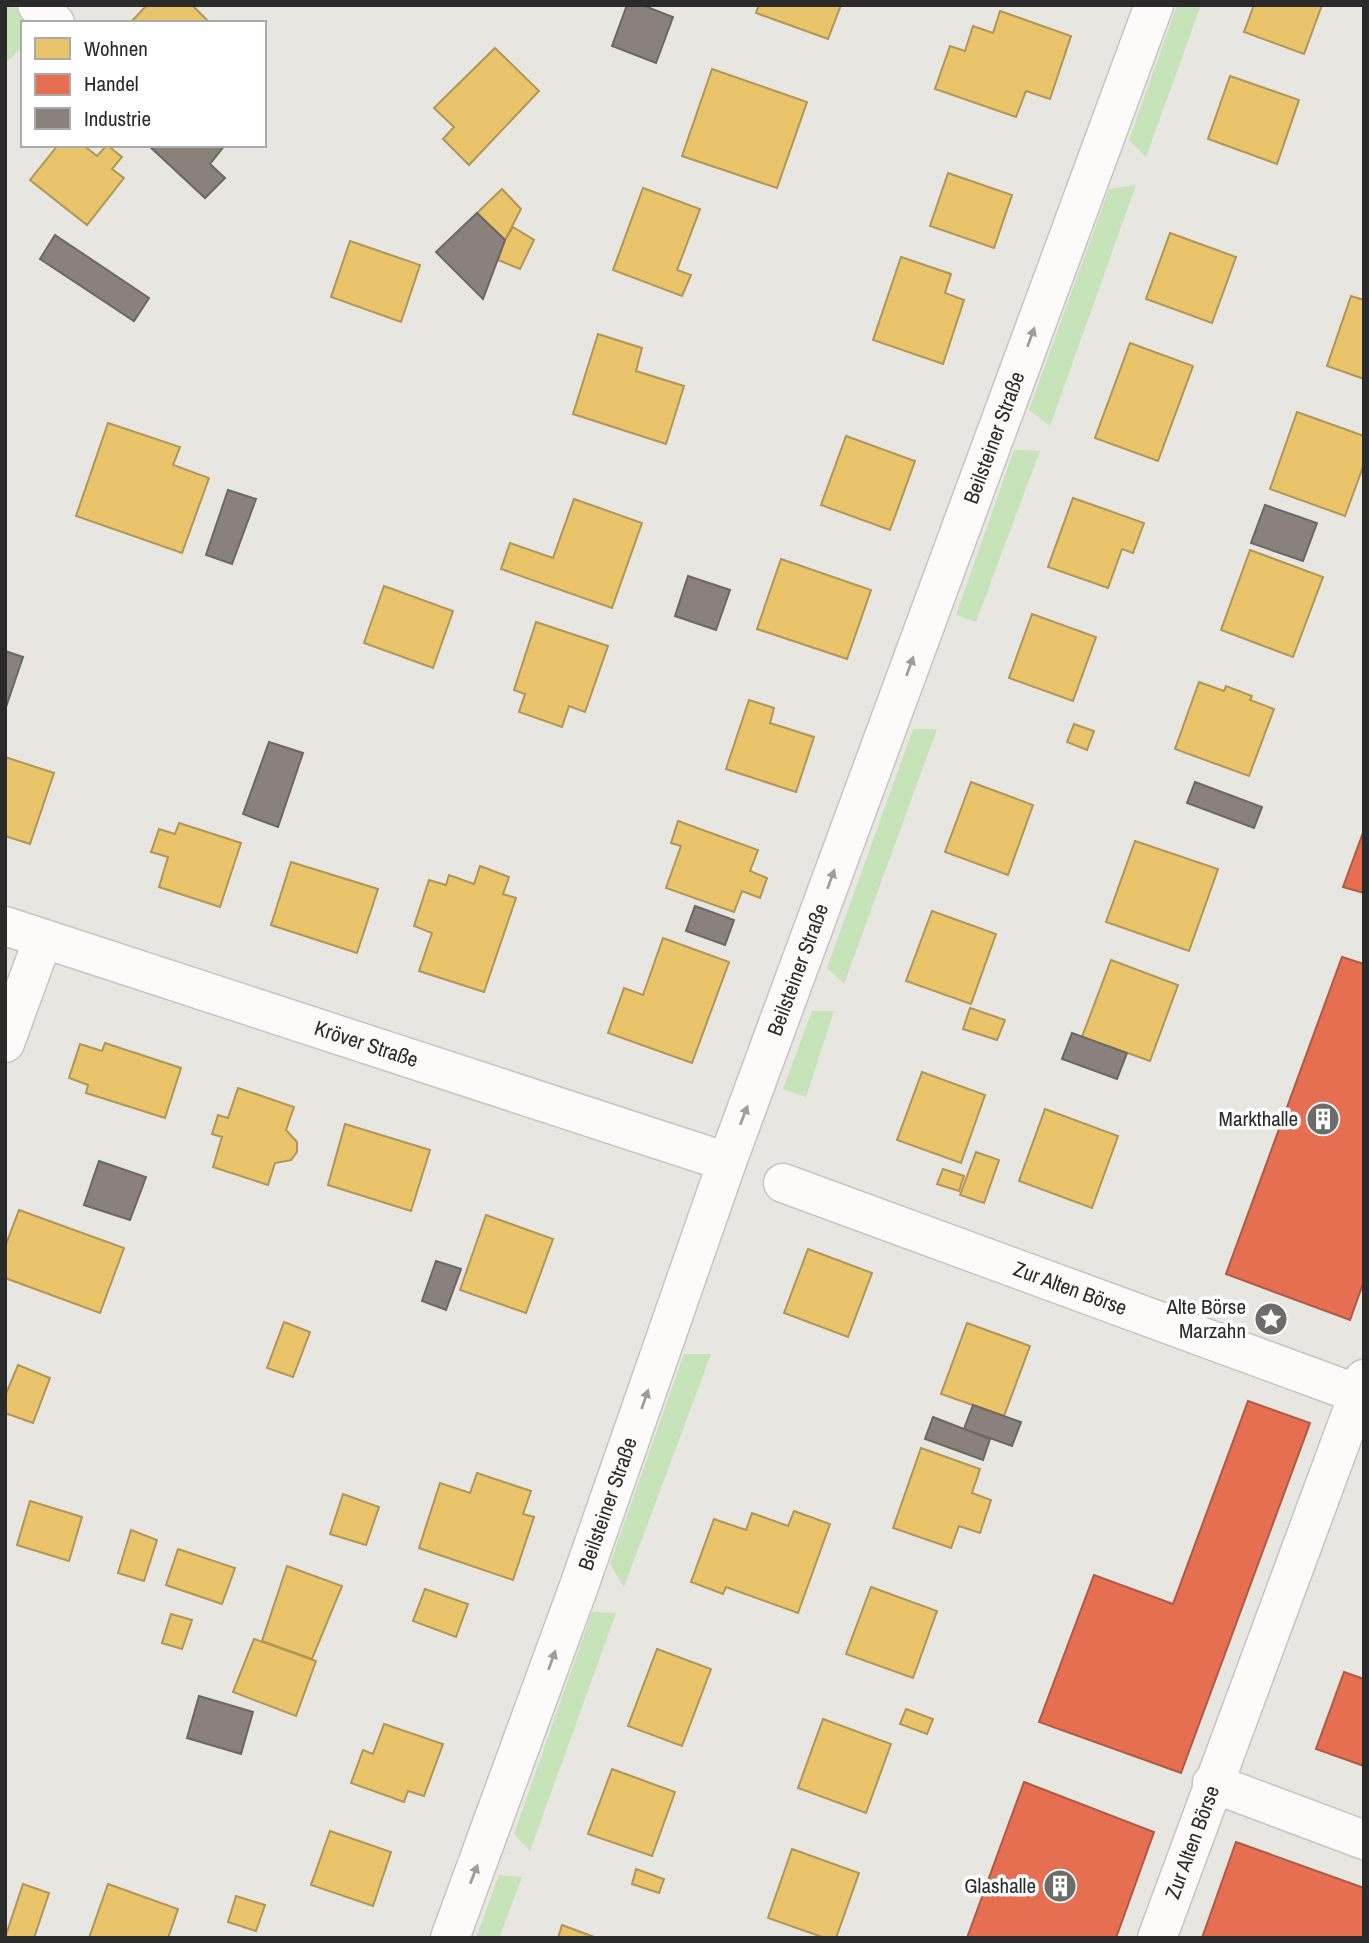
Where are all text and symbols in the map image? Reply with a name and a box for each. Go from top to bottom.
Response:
legend [21,21,266,147]
text: Wohnen [84,34,148,63]
text: Handel [84,69,139,98]
text: Industrie [84,104,151,133]
one-way arrow [1026,326,1037,347]
street label: Beilsteiner Straße [956,367,1031,508]
one-way arrow [905,655,916,676]
one-way arrow [826,868,837,889]
street label: Beilsteiner Straße [760,899,835,1040]
street label: Kröver Straße [311,1013,422,1074]
building icon: Markthalle [1304,1100,1342,1138]
place label: Markthalle [1219,1104,1298,1133]
one-way arrow [739,1105,750,1126]
street label: Zur Alten Börse [1010,1254,1131,1322]
place label: Alte Börse Marzahn [1166,1292,1246,1345]
place icon: Alte Börse Marzahn [1252,1300,1290,1338]
one-way arrow [639,1389,650,1410]
street label: Beilsteiner Straße [571,1433,644,1574]
one-way arrow [547,1649,558,1670]
street label: Zur Alten Börse [1158,1781,1226,1903]
one-way arrow [469,1863,480,1884]
building icon: Glashalle [1041,1867,1079,1905]
place label: Glashalle [964,1871,1036,1900]

